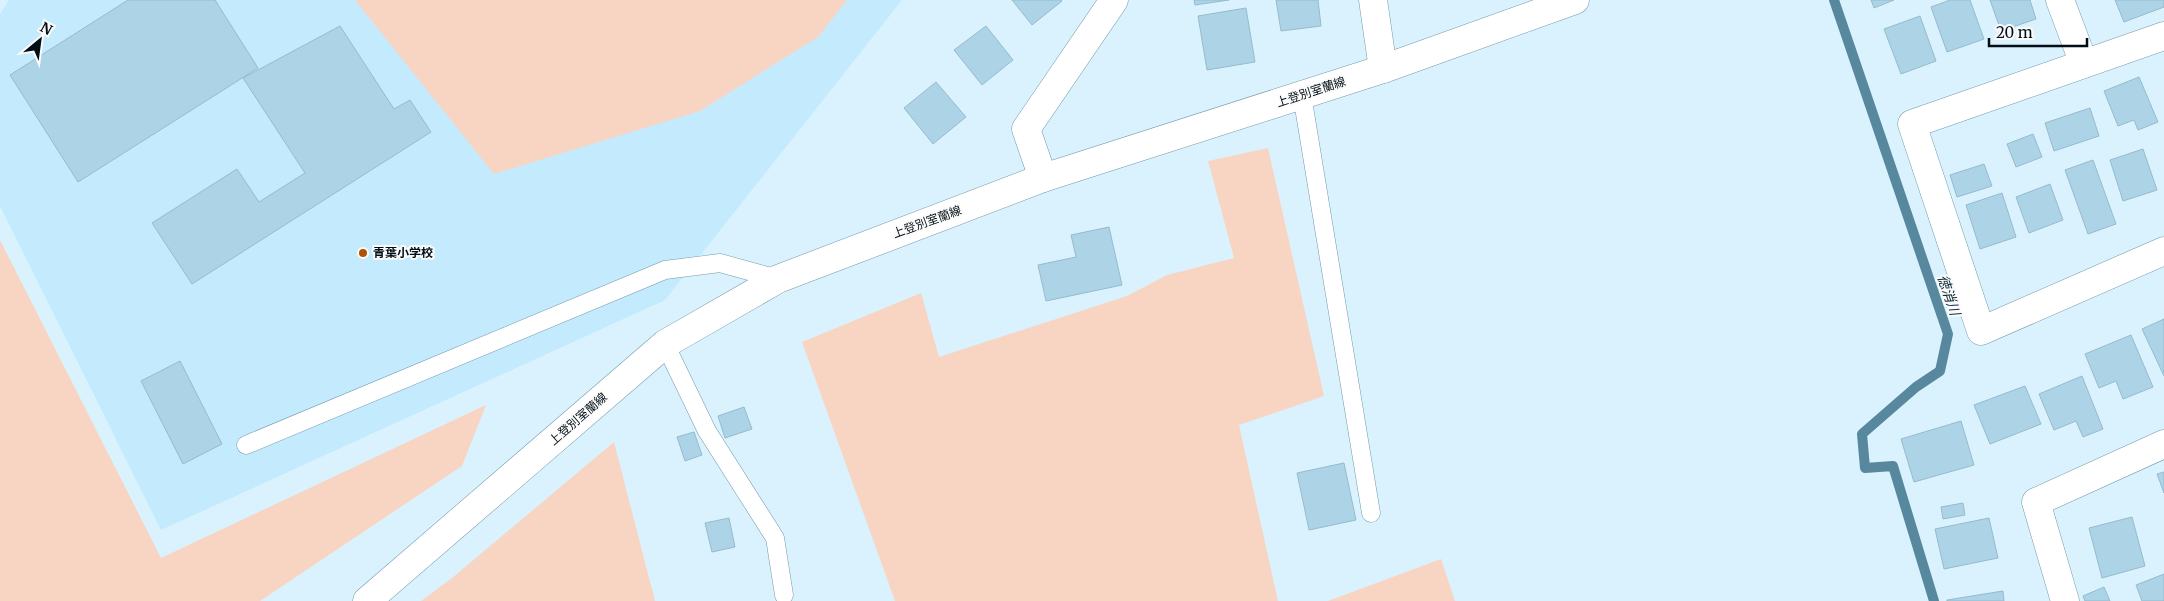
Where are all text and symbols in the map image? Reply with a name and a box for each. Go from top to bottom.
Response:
north arrow [15,15,65,65]
scale bar [1989,15,2086,47]
text: N [37,18,56,39]
text: 20 m [1996,23,2033,42]
street label: 上登別室蘭線 [1274,73,1347,110]
street label: 上登別室蘭線 [890,202,963,241]
place label: 青葉小学校 [373,245,433,260]
marker: 青葉小学校 [357,247,369,259]
water label: 徳消川 [1934,272,1965,320]
street label: 上登別室蘭線 [546,389,610,448]

